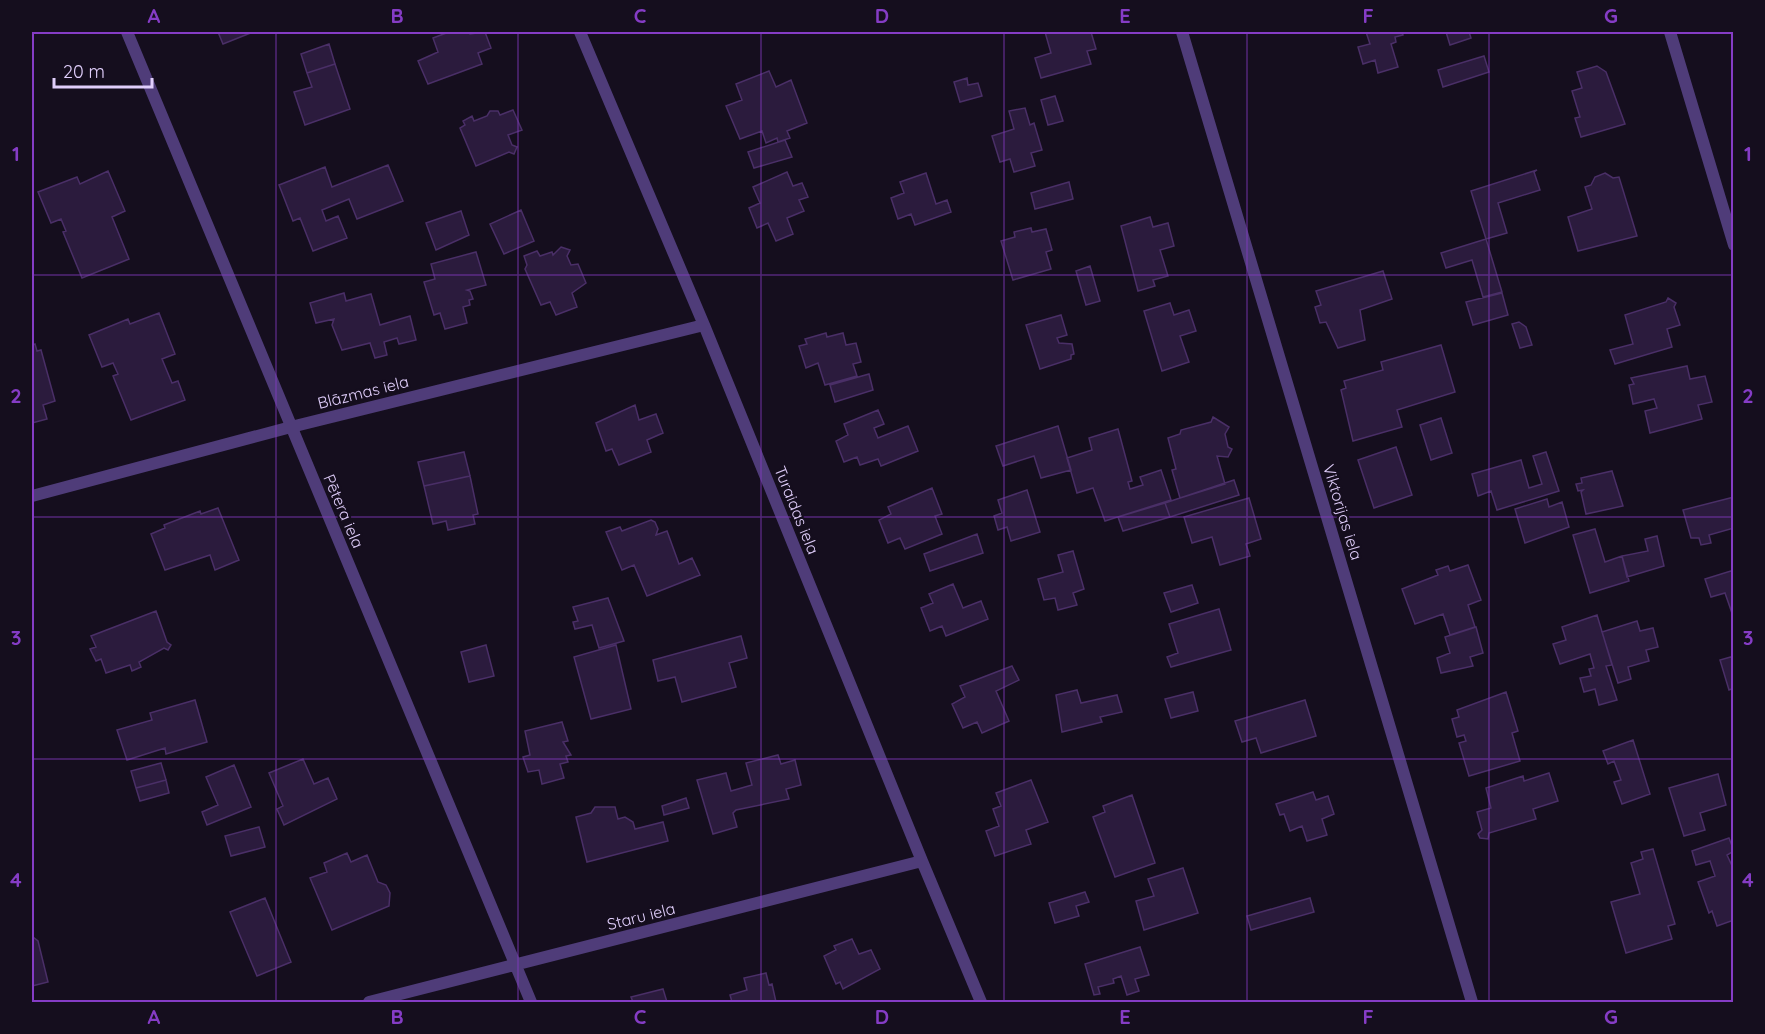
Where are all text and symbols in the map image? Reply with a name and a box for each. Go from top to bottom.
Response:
text: A [148,3,161,28]
text: B [390,3,404,28]
text: C [634,3,647,28]
text: D [875,3,889,28]
text: E [1119,3,1131,28]
text: F [1362,3,1374,28]
text: G [1604,3,1618,28]
scale bar [54,51,152,89]
text: 20 m [63,60,105,83]
text: 1 [12,141,20,166]
text: 1 [1744,141,1752,166]
street label: Blāzmas iela [315,371,411,413]
text: 2 [10,383,22,408]
text: 2 [1742,383,1754,408]
street label: Viktorijas iela [1319,462,1367,562]
street label: Turaidas iela [770,463,824,557]
street label: Pētera iela [319,471,369,551]
text: 3 [11,625,21,650]
text: 3 [1743,625,1753,650]
text: 4 [10,867,22,892]
text: 4 [1742,867,1754,892]
street label: Staru iela [605,898,677,934]
text: A [148,1004,161,1029]
text: B [390,1004,404,1029]
text: C [634,1004,647,1029]
text: D [875,1004,889,1029]
text: E [1119,1004,1131,1029]
text: F [1362,1004,1374,1029]
text: G [1604,1004,1618,1029]

